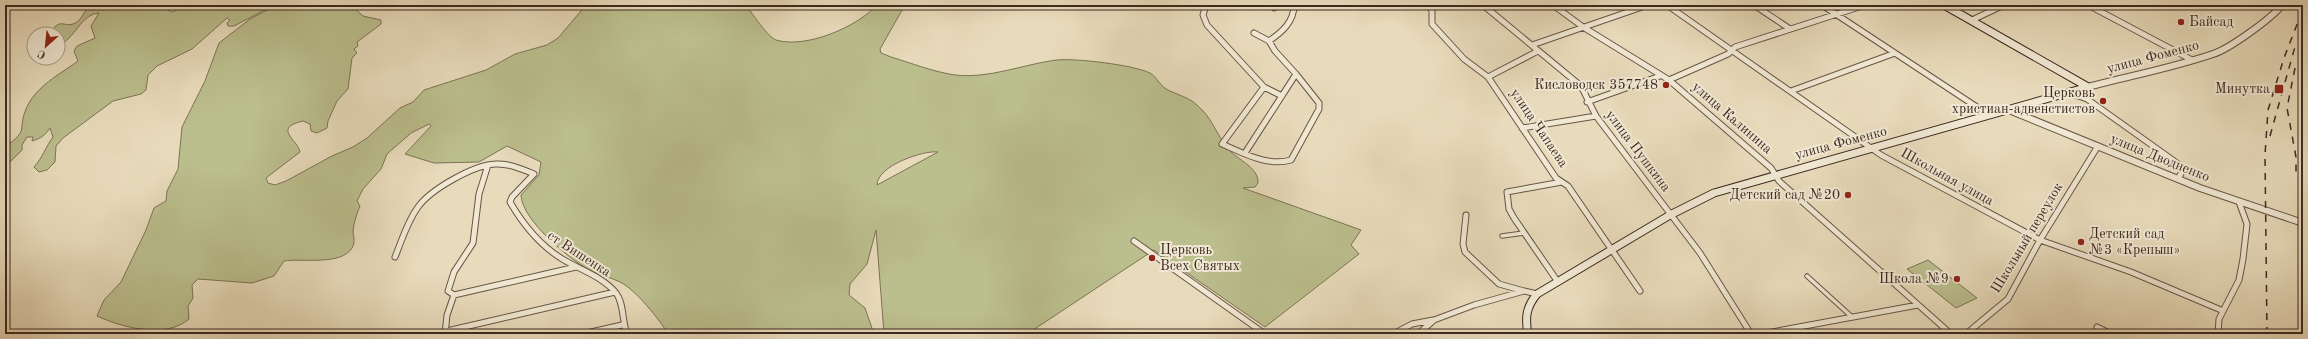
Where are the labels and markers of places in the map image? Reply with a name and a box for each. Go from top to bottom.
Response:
place label: Байсад [2189,15,2233,29]
marker: Байсад [2176,17,2186,27]
place label: Кисловодск 357748 [1534,78,1658,92]
marker: Кисловодск 357748 [1661,80,1671,90]
place label: Минутка [2215,82,2270,96]
marker: Минутка [2273,83,2285,95]
place label: Церковь христиан-адвенстистов [1952,86,2095,116]
marker: Церковь христиан-адвенстистов [2098,96,2108,106]
place label: Детский сад №20 [1729,188,1840,202]
marker: Детский сад №20 [1843,190,1853,200]
place label: Детский сад №3 «Крепыш» [2089,227,2180,257]
marker: Детский сад №3 «Крепыш» [2076,237,2086,247]
place label: Церковь Всех Святых [1160,243,1240,273]
marker: Церковь Всех Святых [1147,253,1157,263]
place label: Школа №9 [1879,272,1949,286]
marker: Школа №9 [1952,274,1962,284]

